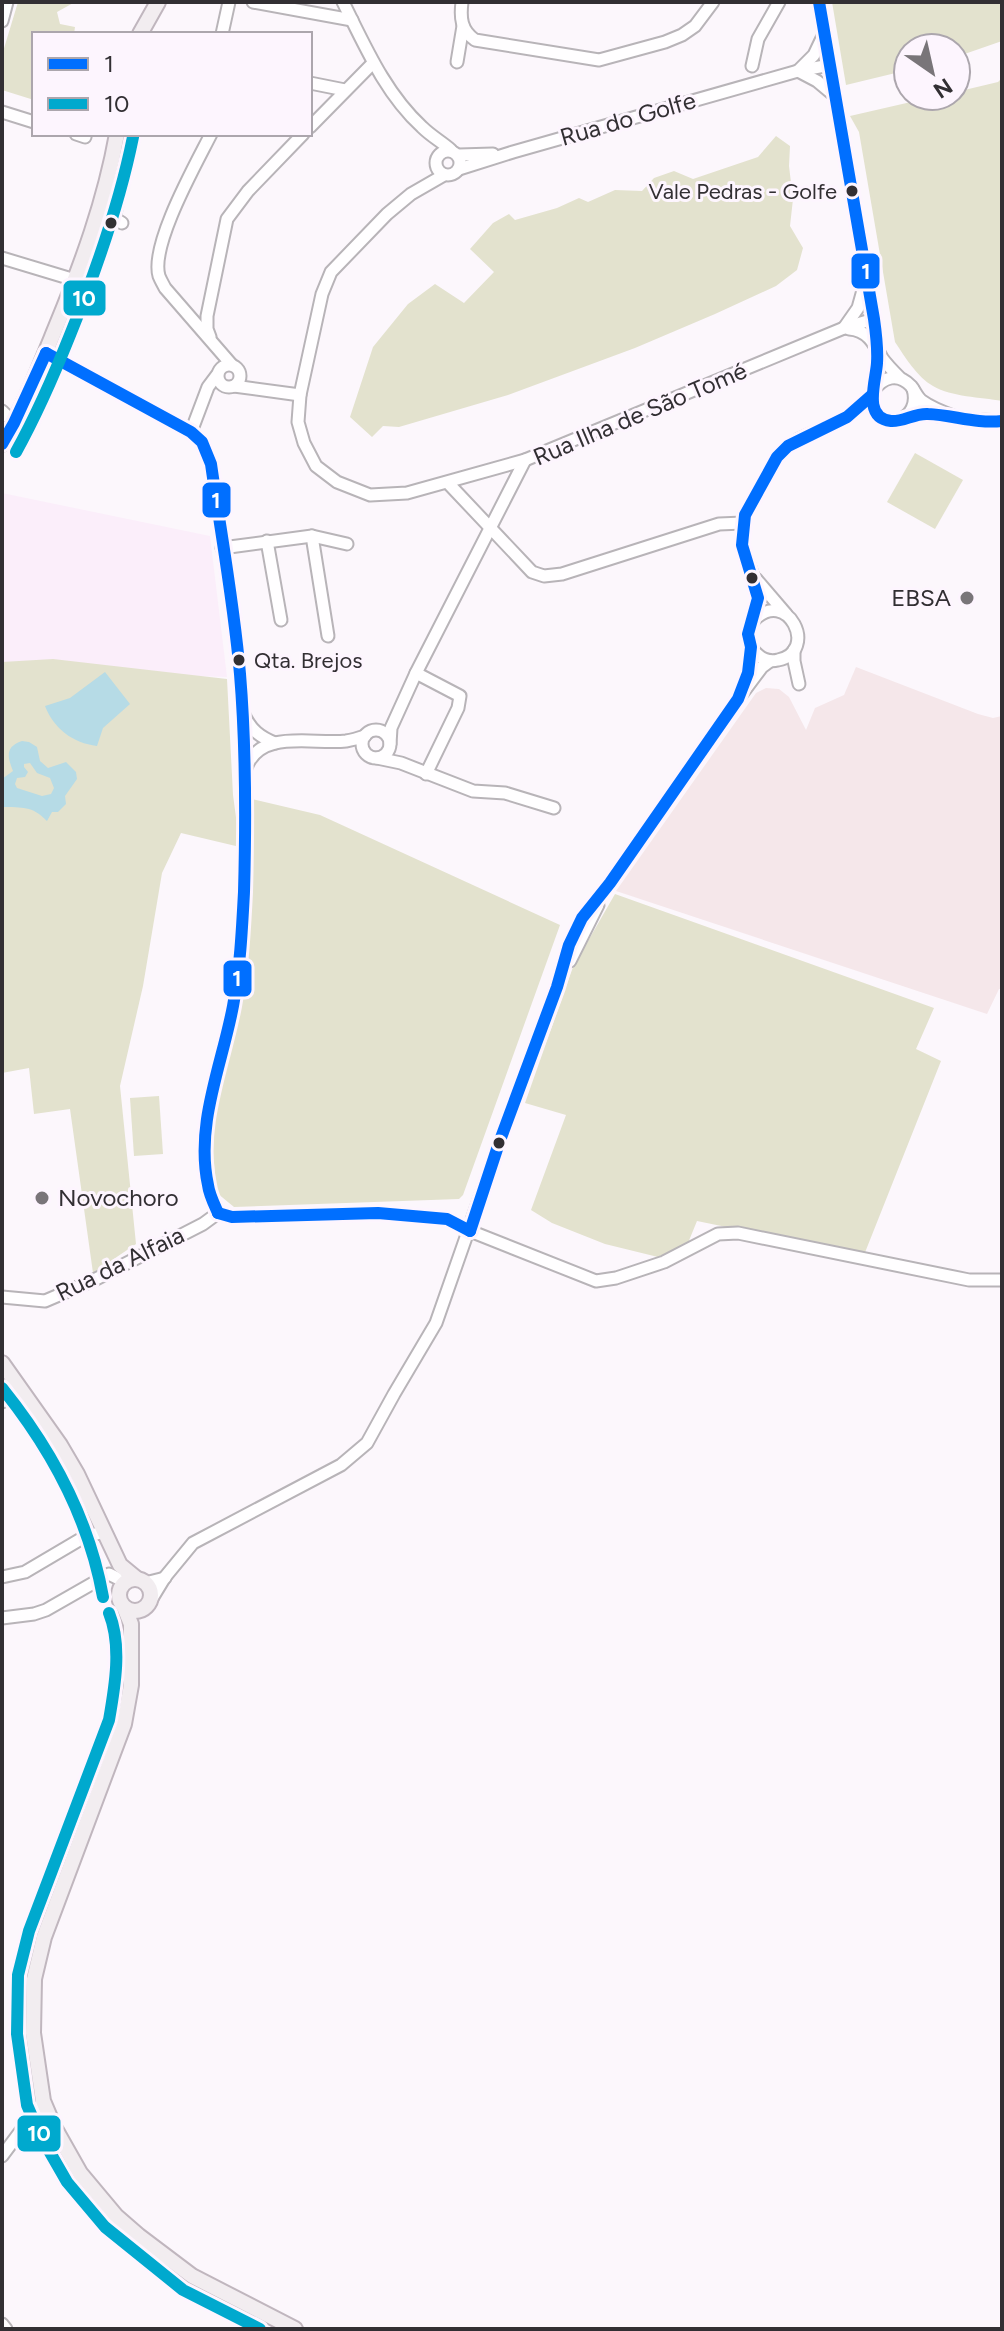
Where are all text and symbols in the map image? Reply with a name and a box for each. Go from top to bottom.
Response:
legend [32,32,312,136]
north arrow [892,32,972,112]
text: 1 [104,49,114,78]
text: N [928,72,958,104]
street label: Rua do Golfe [557,85,699,152]
text: 10 [104,89,129,118]
place label: Vale Pedras - Golfe [648,178,837,205]
marker: Vale Pedras - Golfe [844,183,860,199]
unlabelled marker [103,215,119,231]
line badge: 1 [850,252,881,290]
text: 1 [861,258,871,285]
line badge: 10 [62,279,107,317]
text: 10 [72,285,96,312]
street label: Rua Ilha de São Tomé [529,355,751,472]
line badge: 1 [201,481,232,519]
text: 1 [211,487,221,514]
unlabelled marker [744,570,760,586]
place label: EBSA [891,583,952,612]
marker: EBSA [958,589,976,607]
place label: Qta. Brejos [254,647,362,674]
marker: Qta. Brejos [231,652,247,668]
line badge: 1 [222,959,253,998]
text: 1 [232,965,242,992]
unlabelled marker [491,1135,507,1151]
place label: Novochoro [58,1183,179,1212]
marker: Novochoro [33,1189,51,1207]
street label: Rua da Alfaia [51,1220,189,1307]
line badge: 10 [16,2114,62,2153]
text: 10 [27,2120,51,2147]

